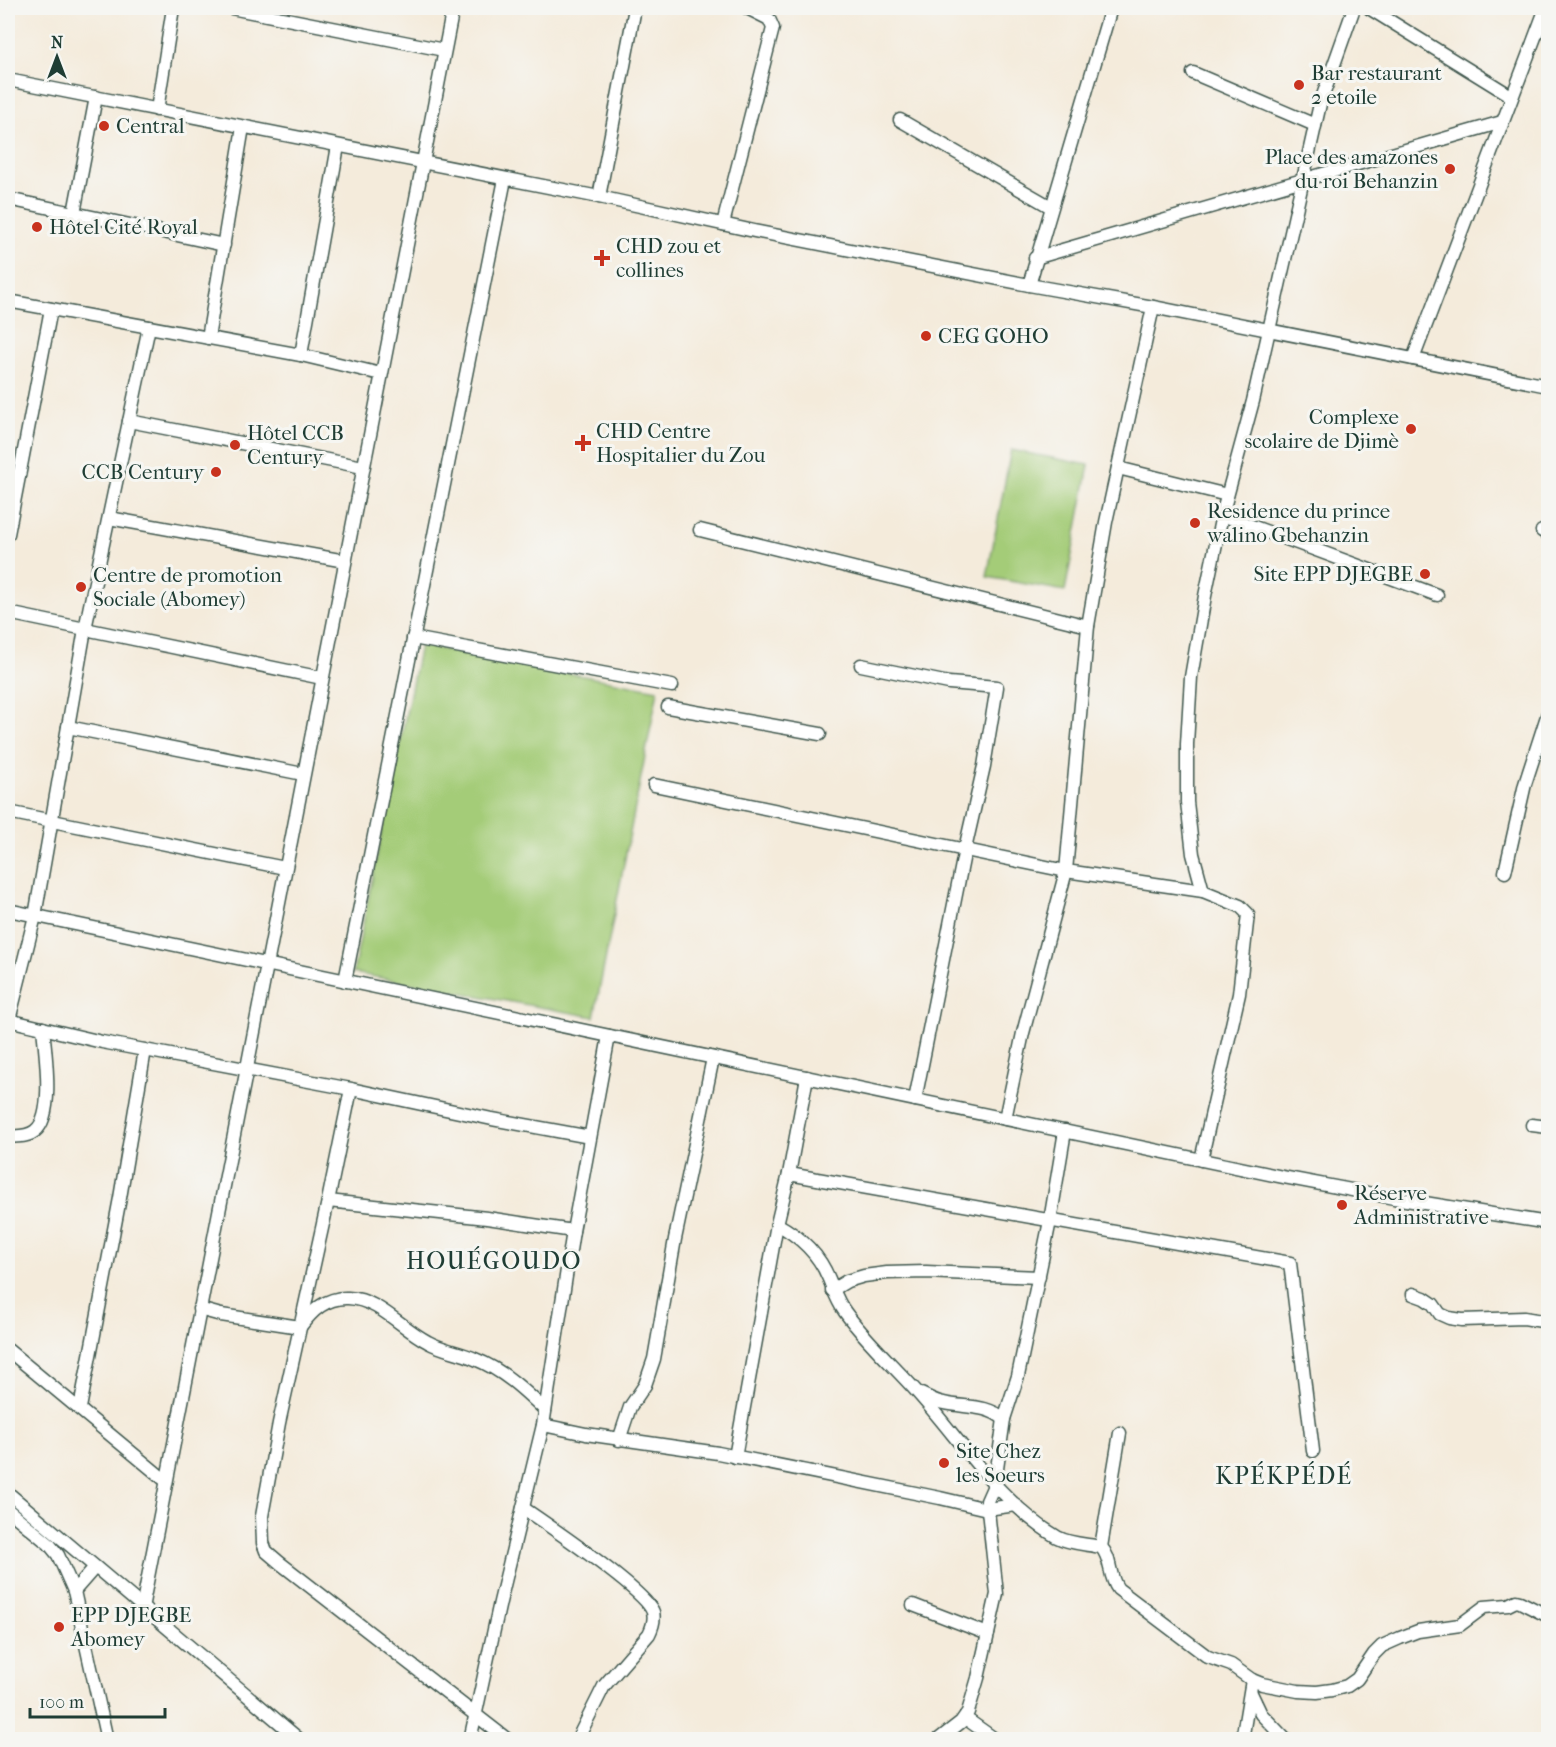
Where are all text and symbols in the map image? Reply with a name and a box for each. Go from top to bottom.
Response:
north arrow [27,27,87,87]
text: N [51,33,64,52]
place label: Bar restaurant 2 etoile [1311,61,1442,109]
marker: Bar restaurant 2 etoile [1292,78,1306,92]
place label: Central [116,114,185,138]
marker: Central [97,119,111,133]
place label: Place des amazones du roi Behanzin [1265,145,1438,193]
marker: Place des amazones du roi Behanzin [1443,162,1457,176]
place label: Hôtel Cité Royal [49,215,198,239]
marker: Hôtel Cité Royal [30,220,44,234]
place label: CHD zou et collines [616,234,722,282]
marker: CHD zou et collines [593,249,611,267]
place label: CEG GOHO [938,324,1049,348]
marker: CEG GOHO [919,329,933,343]
place label: Complexe scolaire de Djimè [1244,405,1399,453]
place label: CHD Centre Hospitalier du Zou [596,419,765,467]
place label: Hôtel CCB Century [247,421,344,469]
marker: Complexe scolaire de Djimè [1404,422,1418,436]
marker: CHD Centre Hospitalier du Zou [574,434,592,452]
marker: Hôtel CCB Century [228,438,242,452]
place label: CCB Century [82,460,205,484]
marker: CCB Century [209,465,223,479]
place label: Residence du prince walino Gbehanzin [1206,499,1390,547]
marker: Residence du prince walino Gbehanzin [1188,516,1202,530]
place label: Site EPP DJEGBE [1253,562,1413,586]
place label: Centre de promotion Sociale (Abomey) [93,563,282,611]
marker: Site EPP DJEGBE [1418,567,1432,581]
marker: Centre de promotion Sociale (Abomey) [74,580,88,594]
place label: Réserve Administrative [1353,1181,1489,1229]
marker: Réserve Administrative [1335,1198,1349,1212]
district label: HOUÉGOUDO [406,1246,582,1275]
place label: Site Chez les Soeurs [955,1439,1045,1487]
marker: Site Chez les Soeurs [937,1456,951,1470]
district label: KPÉKPÉDÉ [1215,1461,1353,1490]
place label: EPP DJEGBE Abomey [70,1603,192,1651]
marker: EPP DJEGBE Abomey [52,1620,66,1634]
scale bar [30,1681,165,1719]
text: 100 m [39,1692,84,1713]

